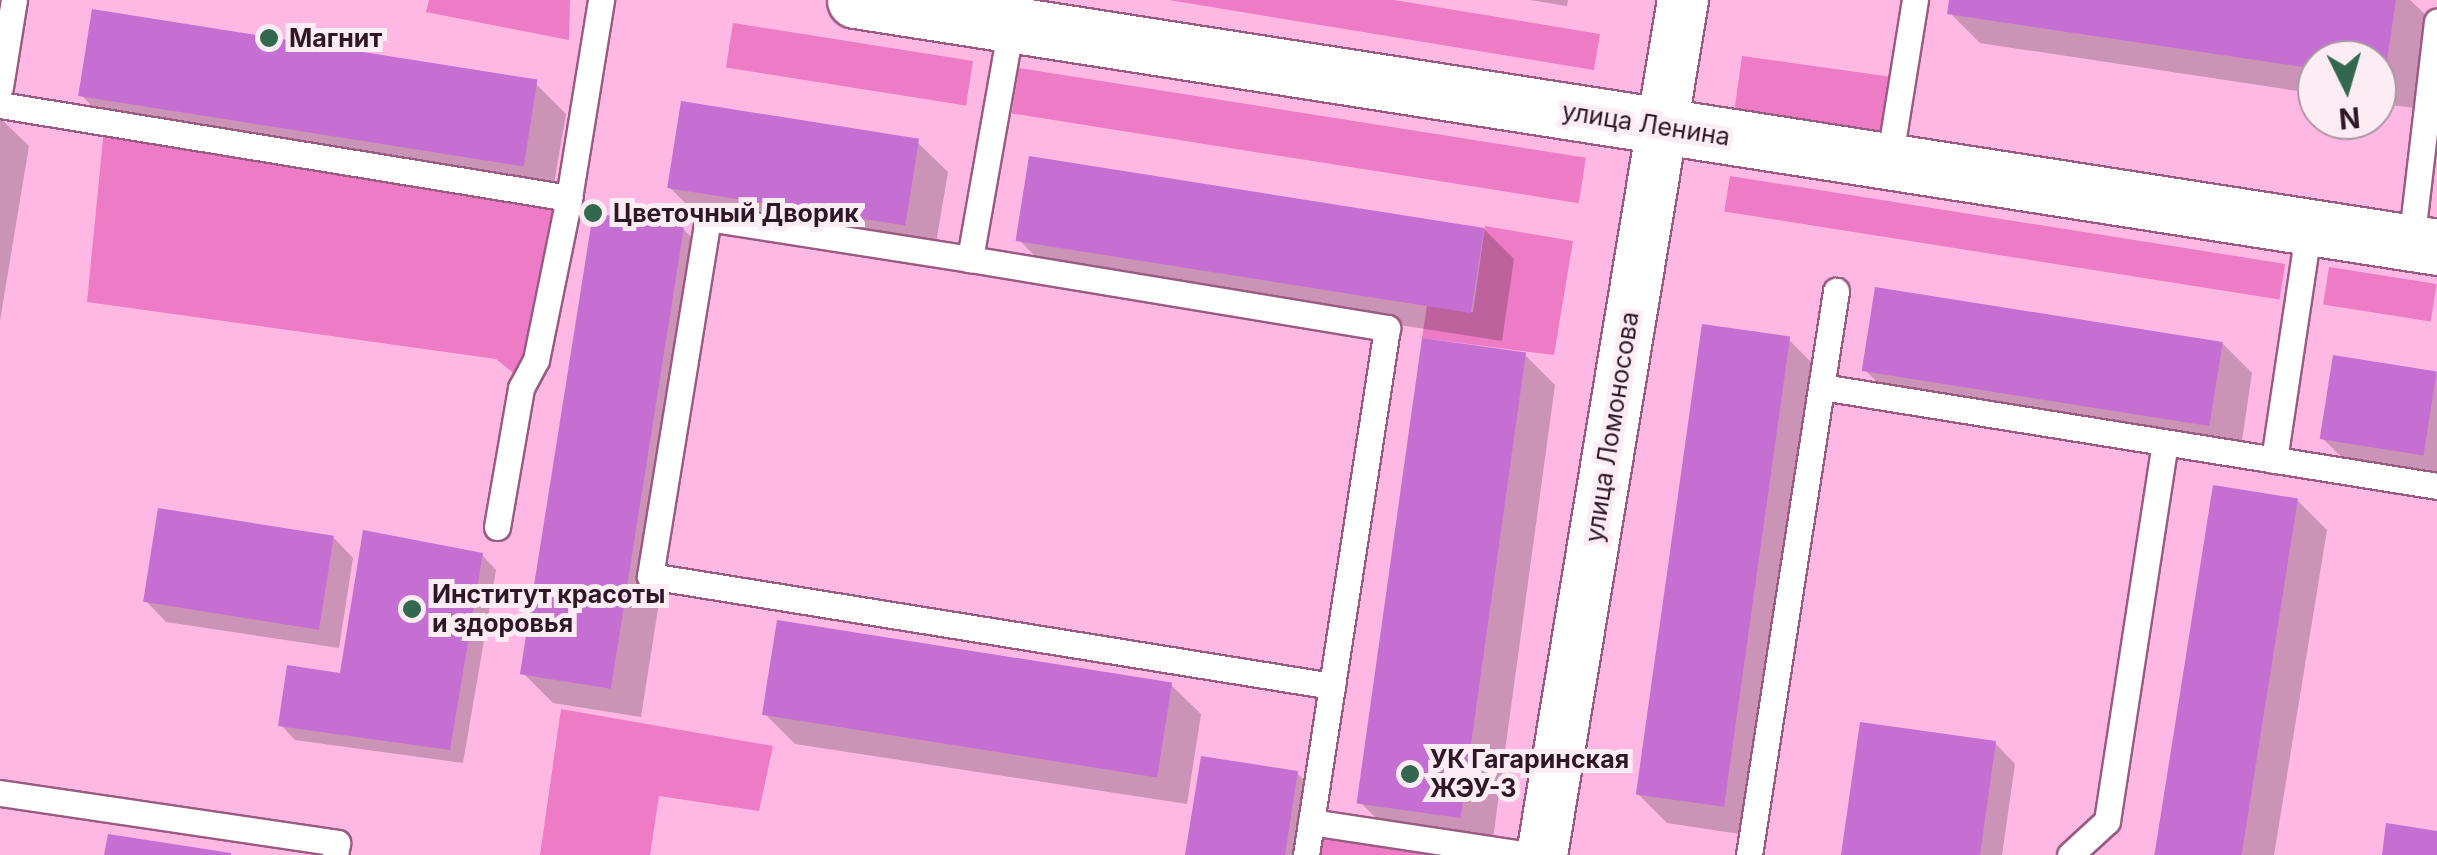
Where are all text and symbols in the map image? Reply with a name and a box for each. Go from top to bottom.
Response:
place label: Магнит [289,23,382,53]
marker: Магнит [258,27,280,49]
north arrow [2297,40,2397,140]
street label: улица Ленина [1560,96,1732,152]
text: N [2337,100,2362,136]
place label: Цветочный Дворик [613,198,859,228]
marker: Цветочный Дворик [582,202,604,224]
street label: улица Ломоносова [1579,309,1645,545]
place label: Институт красоты и здоровья [432,580,665,639]
marker: Институт красоты и здоровья [401,598,423,620]
place label: УК Гагаринская ЖЭУ-3 [1430,745,1629,804]
marker: УК Гагаринская ЖЭУ-3 [1399,763,1421,785]

